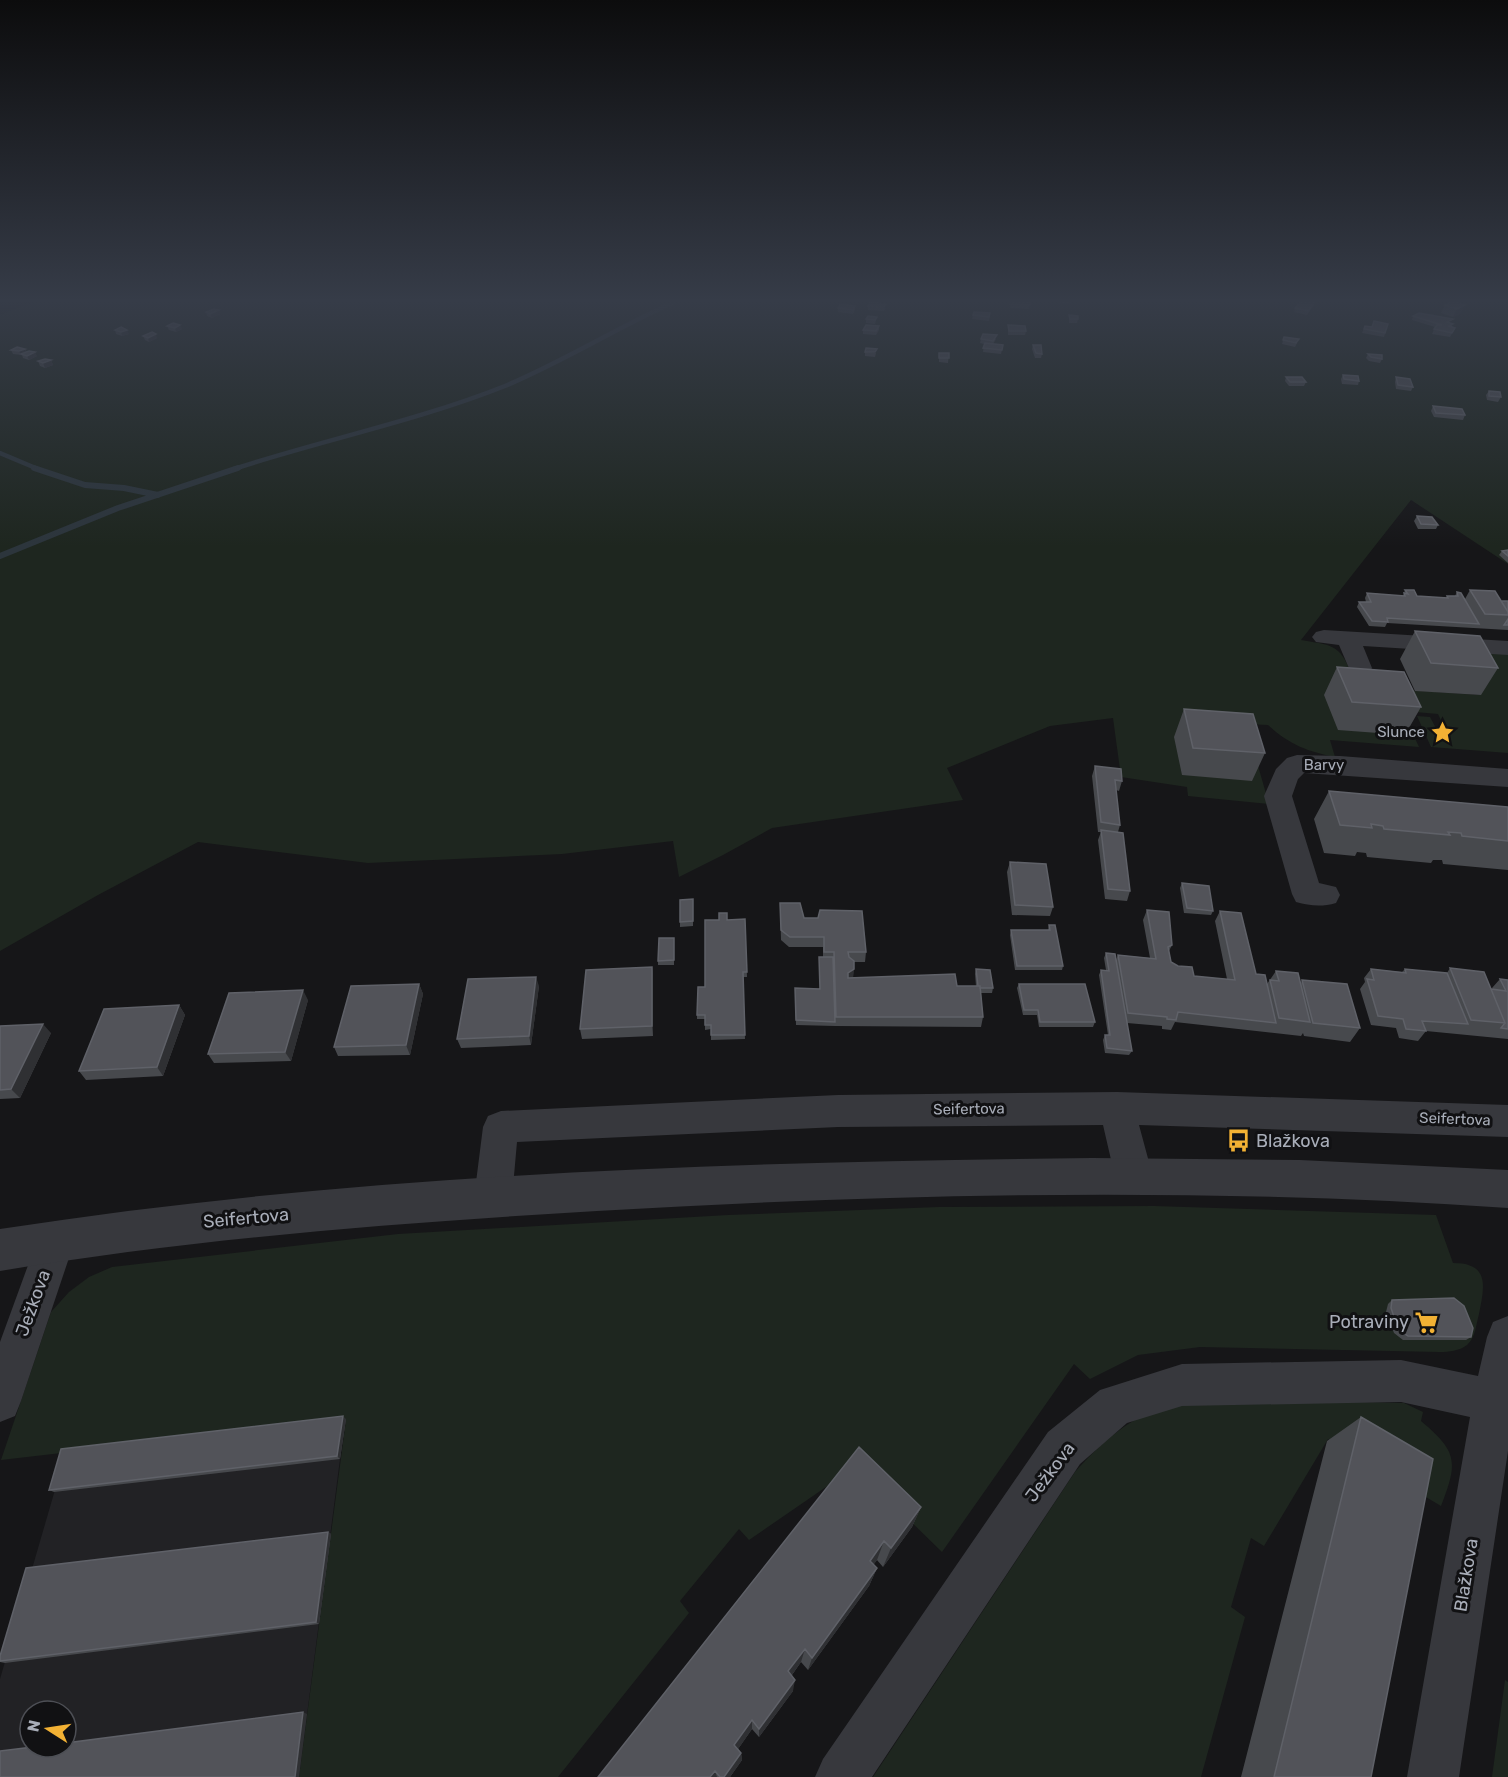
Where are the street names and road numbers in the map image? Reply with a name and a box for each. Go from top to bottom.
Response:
street label: Barvy [1304,756,1344,774]
street label: Seifertova [933,1099,1005,1119]
street label: Seifertova [1419,1109,1491,1129]
street label: Seifertova [202,1203,290,1233]
street label: Ježkova [11,1267,55,1339]
street label: Ježkova [1020,1438,1080,1506]
street label: Blažkova [1449,1537,1483,1613]

